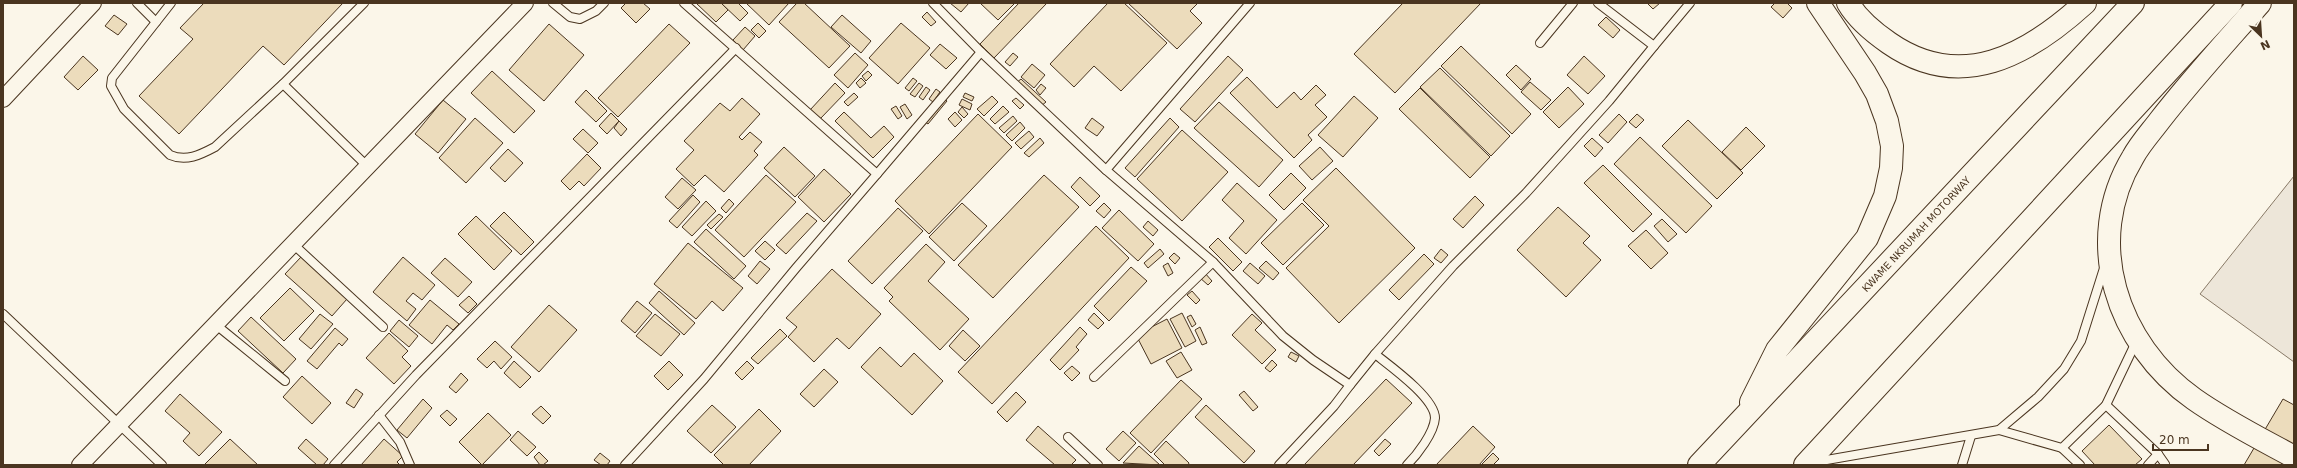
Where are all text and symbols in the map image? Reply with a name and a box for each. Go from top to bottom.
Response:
north arrow [2241,16,2281,56]
text: N [2258,37,2272,52]
street label: KWAME NKRUMAH MOTORWAY [1860,174,1973,294]
scale bar [2153,426,2208,452]
text: 20 m [2159,433,2190,447]

